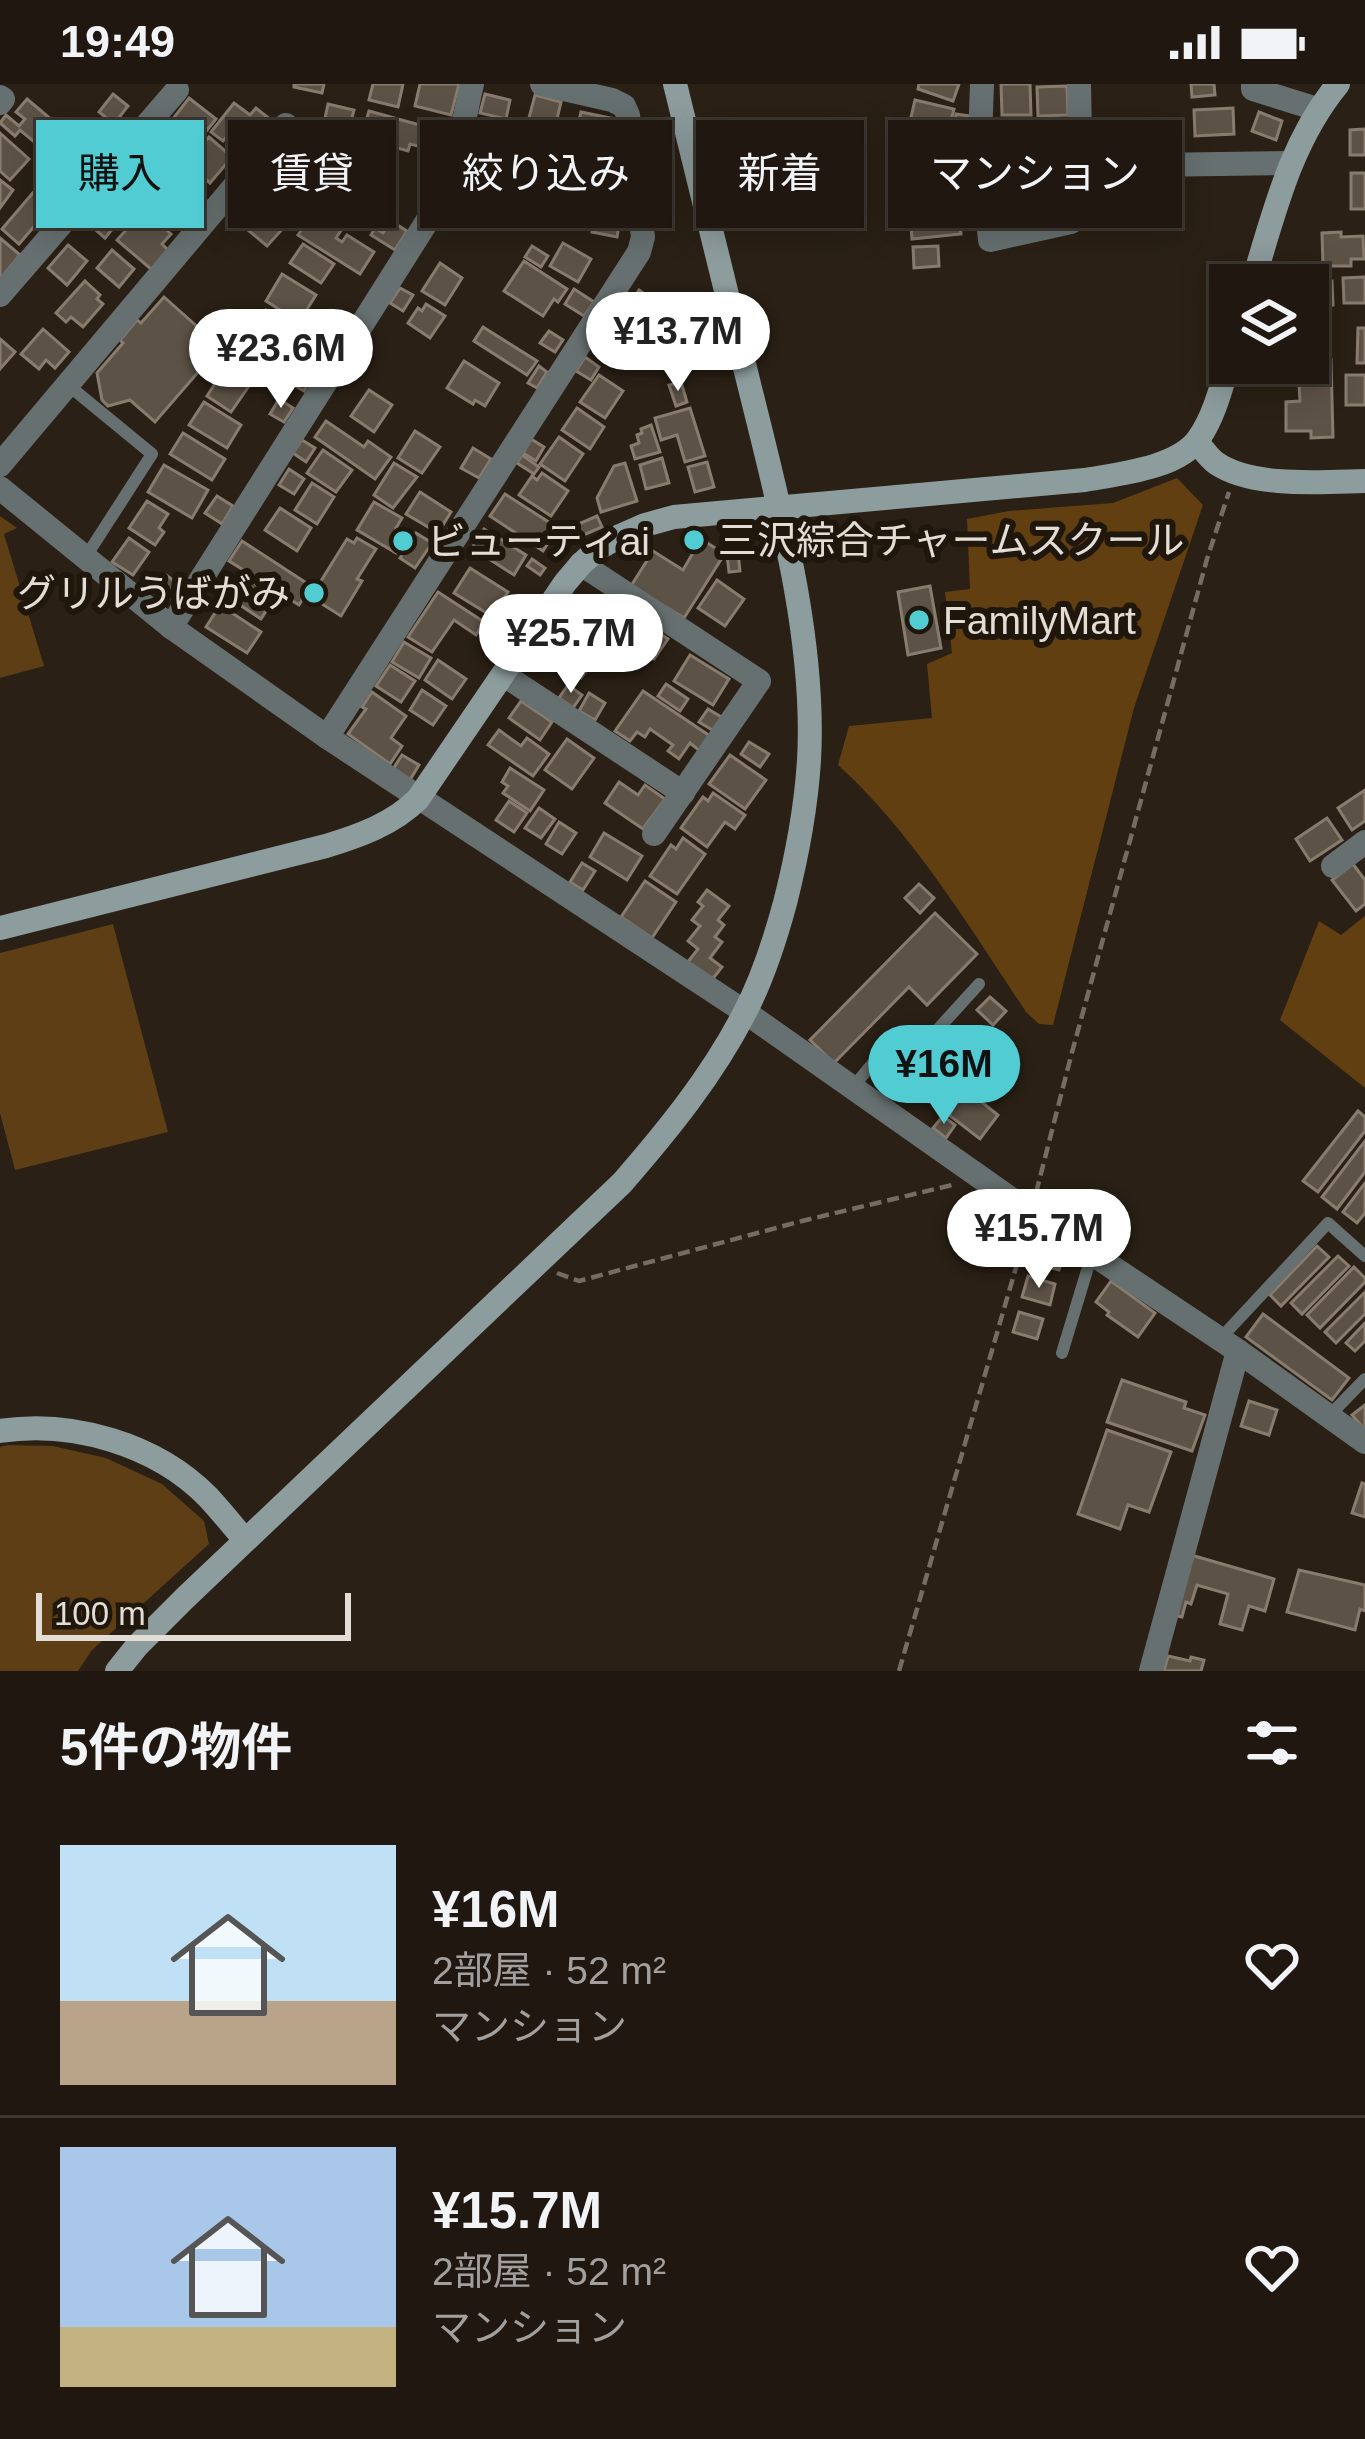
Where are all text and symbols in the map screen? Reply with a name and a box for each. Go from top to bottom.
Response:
text: 19:49 [60,16,175,67]
chip: 購入 [36,120,204,228]
chip: 賃貸 [228,120,396,228]
chip: 絞り込み [420,120,672,228]
chip: 新着 [696,120,864,228]
chip: マンション [888,120,1182,228]
map controls [1209,264,1329,384]
button: layers [1209,264,1329,384]
pin: ¥13.7M [580,292,776,394]
pin: ¥23.6M [183,309,379,411]
text: ¥13.7M [613,309,743,352]
text: ¥23.6M [216,326,346,369]
place label: 三沢綜合チャームスクール [718,519,1184,562]
place label: ビューティai [427,520,650,563]
marker: 三沢綜合チャームスクール [681,527,707,553]
marker: ビューティai [390,528,416,554]
place label: グリルうばがみ [17,572,290,615]
marker: グリルうばがみ [301,580,327,606]
pin: ¥25.7M [473,594,669,696]
place label: FamilyMart [943,599,1136,642]
marker: FamilyMart [906,607,932,633]
text: ¥25.7M [506,611,636,654]
pin: ¥16M [873,1025,1015,1127]
text: ¥16M [895,1042,993,1085]
pin: ¥15.7M [941,1189,1137,1291]
text: ¥15.7M [974,1206,1104,1249]
scale bar [36,1587,351,1640]
text: 100 m [54,1595,146,1632]
icon: filters [1239,1710,1305,1776]
text: 5件の物件 [60,1719,292,1776]
text: ¥16M [432,1881,560,1938]
icon: home [156,1893,300,2037]
icon: heart [1239,1932,1305,1998]
text: 2部屋 · 52 m² [432,1949,666,1992]
text: マンション [432,2005,627,2048]
text: ¥15.7M [432,2182,602,2239]
icon: home [156,2195,300,2339]
icon: heart [1239,2234,1305,2300]
text: 2部屋 · 52 m² [432,2250,666,2293]
text: マンション [432,2306,627,2349]

